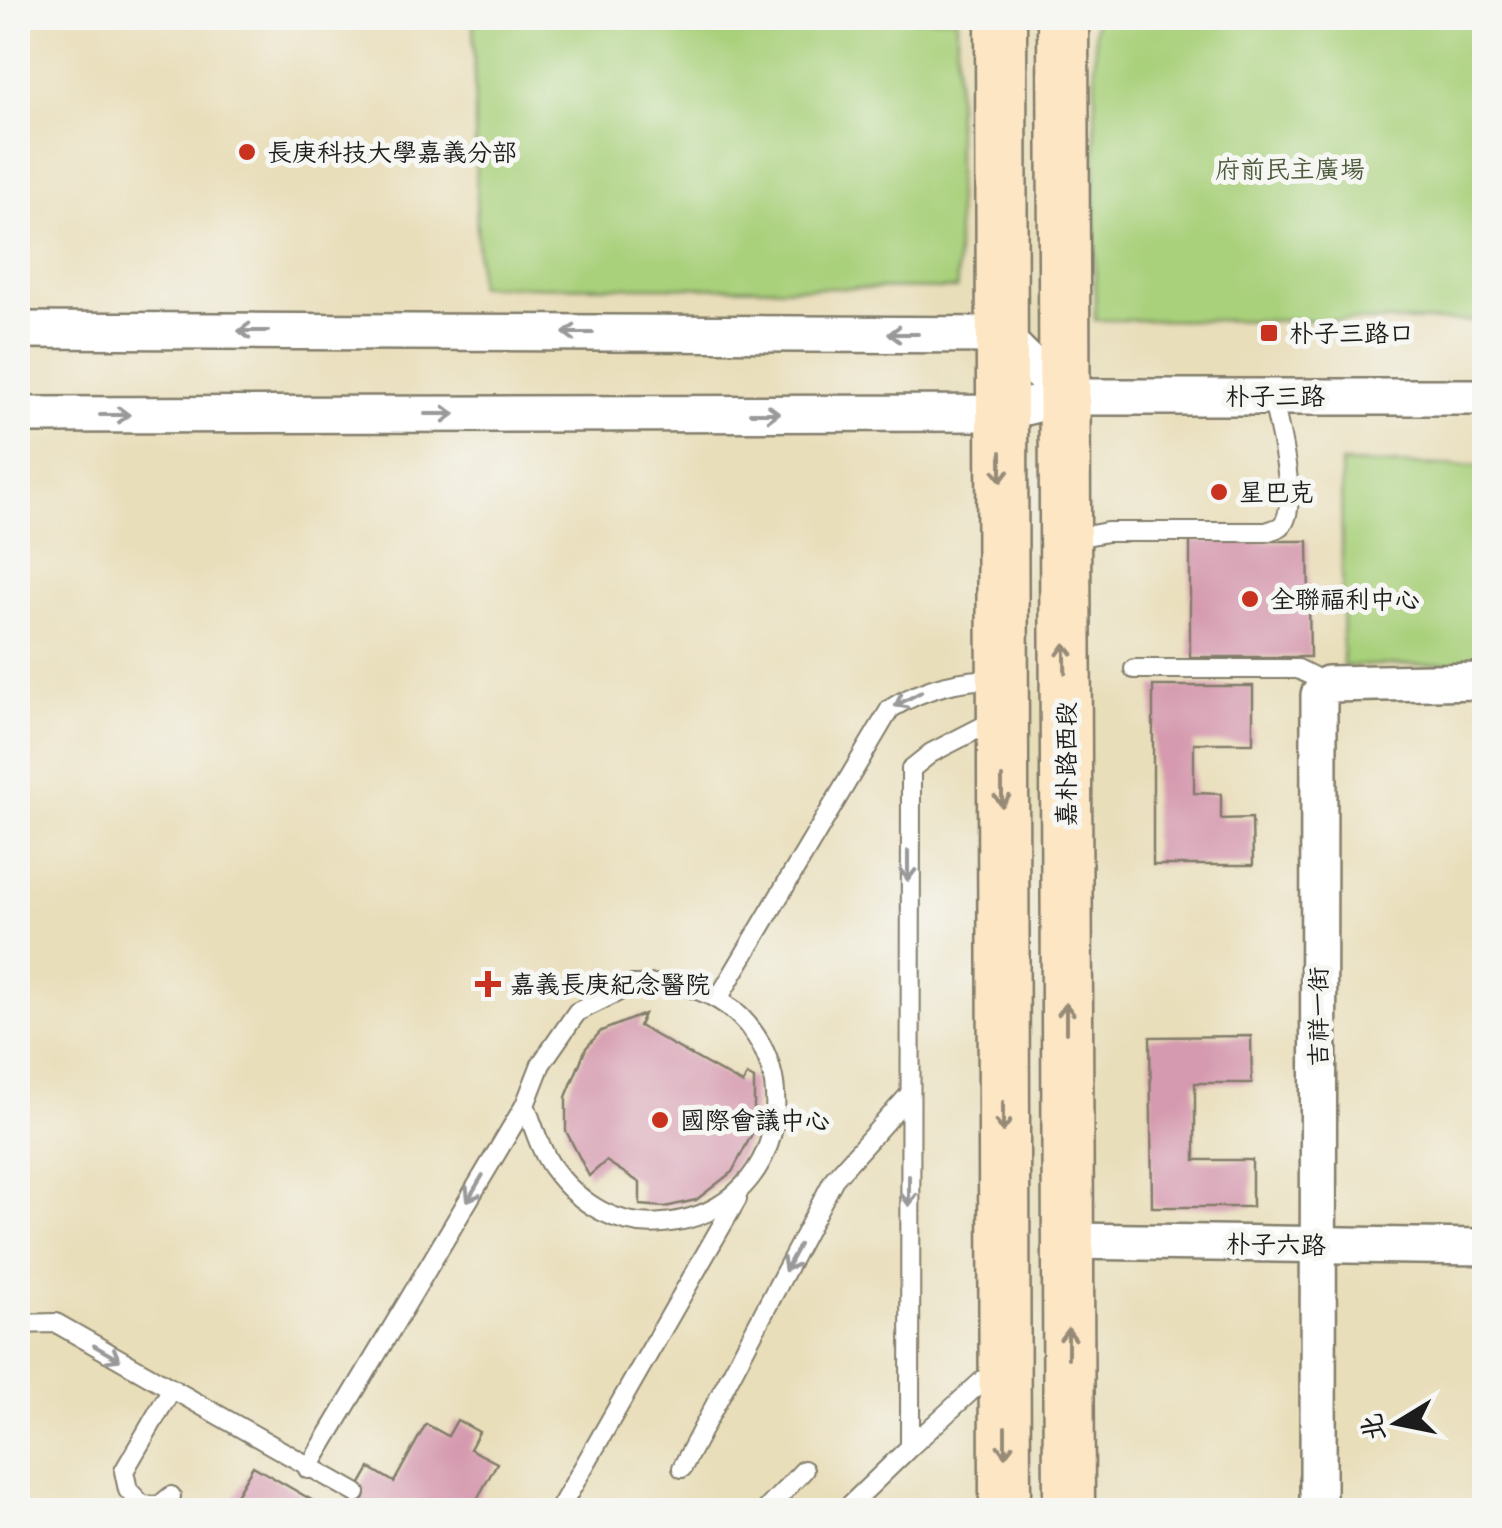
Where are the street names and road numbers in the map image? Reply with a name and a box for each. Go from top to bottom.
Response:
street label: 朴子三路 [1225,380,1325,412]
street label: 嘉朴路西段 [1050,701,1082,827]
street label: 吉祥一街 [1302,967,1334,1067]
street label: 朴子六路 [1226,1227,1326,1261]

